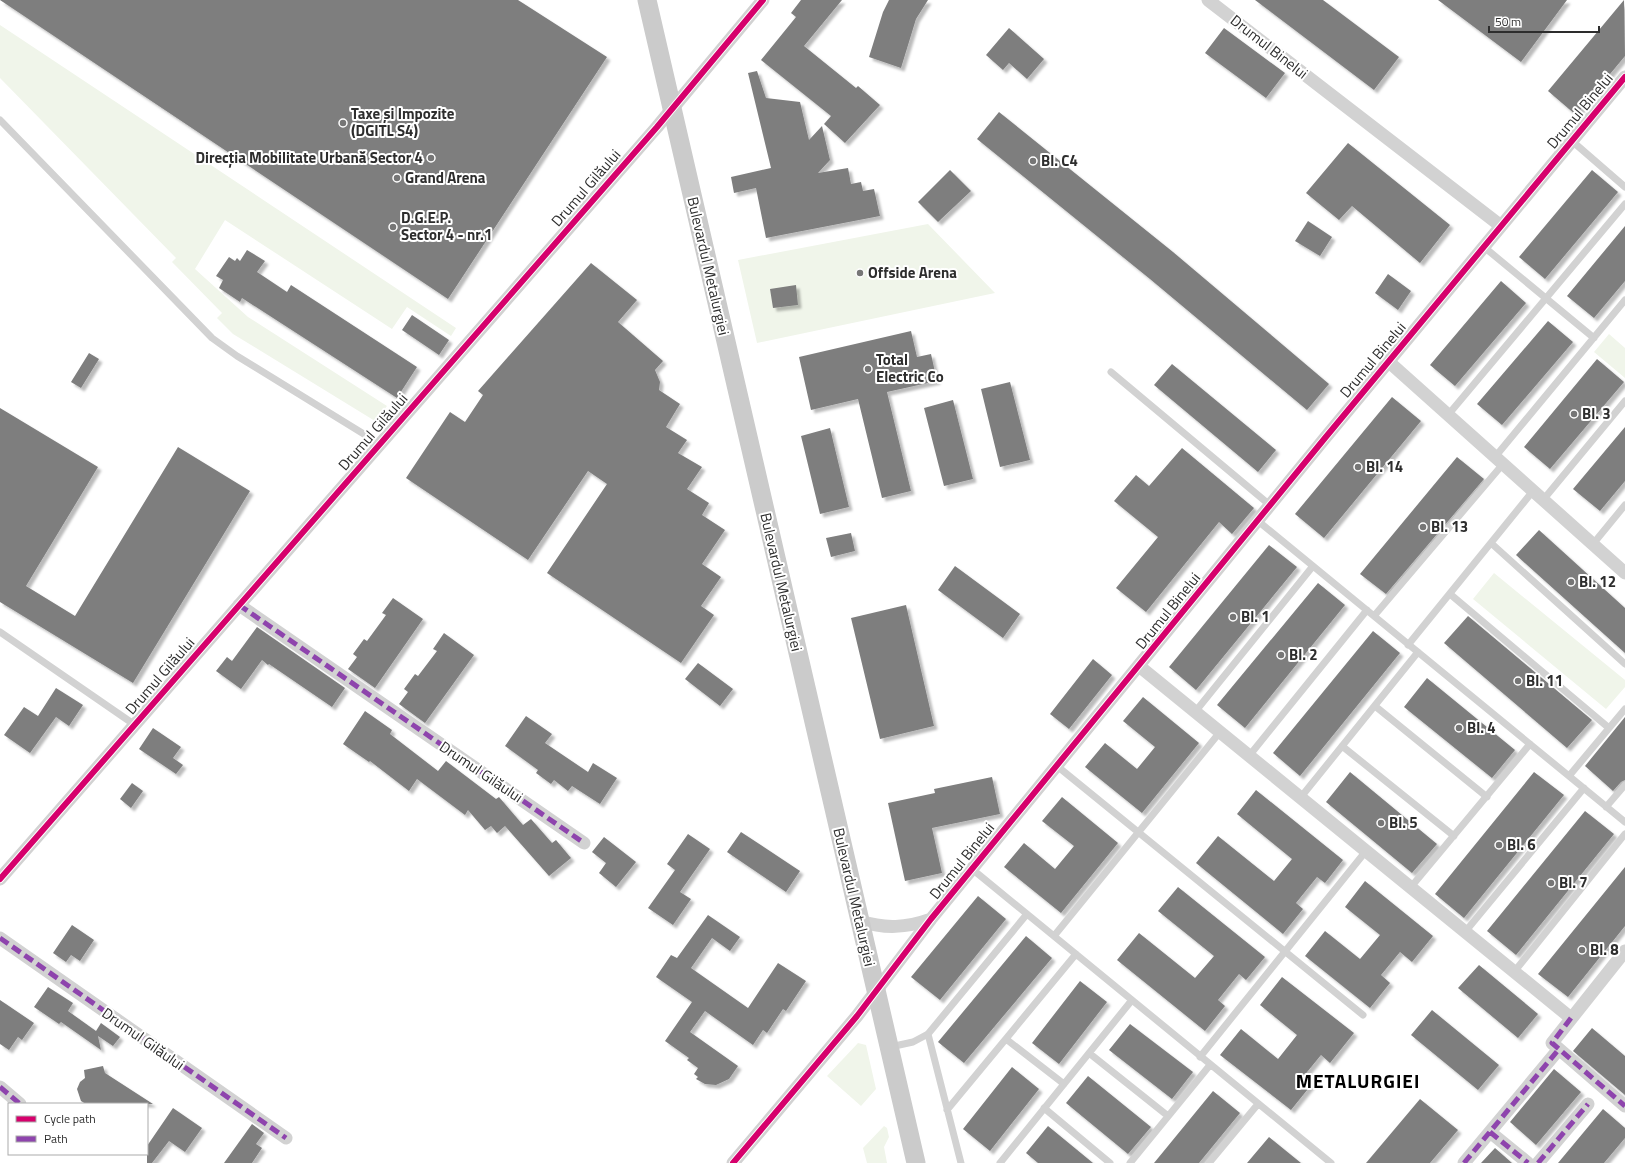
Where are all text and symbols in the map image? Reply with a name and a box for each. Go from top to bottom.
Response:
scale bar [1489,8,1599,34]
street label: Drumul Binelui [1226,9,1313,84]
text: 50 m [1495,12,1521,31]
street label: Drumul Binelui [1541,68,1618,154]
place label: Taxe și Impozite (DGITL S4) [351,102,455,142]
marker: Taxe și Impozite (DGITL S4) [338,118,348,128]
street label: Drumul Gilăului [545,144,626,232]
place label: Direcția Mobilitate Urbană Sector 4 [195,146,423,169]
place label: Bl. C4 [1041,149,1078,172]
marker: Direcția Mobilitate Urbană Sector 4 [426,153,436,163]
marker: Bl. C4 [1028,156,1038,166]
place label: Grand Arena [405,166,486,189]
marker: Grand Arena [392,173,402,183]
street label: Bulevardul Metalurgiei [681,194,736,337]
place label: D.G.E.P. Sector 4 - nr.1 [401,206,492,246]
marker: D.G.E.P. Sector 4 - nr.1 [388,222,398,232]
place label: Offside Arena [868,261,957,284]
marker: Offside Arena [855,268,865,278]
street label: Drumul Binelui [1334,317,1411,403]
place label: Total Electric Co [876,348,944,388]
marker: Total Electric Co [863,364,873,374]
street label: Drumul Gilăului [332,388,413,476]
place label: Bl. 3 [1582,402,1611,425]
marker: Bl. 3 [1569,409,1579,419]
place label: Bl. 14 [1366,455,1403,478]
marker: Bl. 14 [1353,462,1363,472]
street label: Bulevardul Metalurgiei [754,510,809,653]
place label: Bl. 13 [1431,515,1468,538]
marker: Bl. 13 [1418,522,1428,532]
street label: Drumul Binelui [1129,567,1206,654]
place label: Bl. 12 [1579,570,1616,593]
marker: Bl. 12 [1566,577,1576,587]
place label: Bl. 1 [1241,605,1270,628]
marker: Bl. 1 [1228,612,1238,622]
street label: Drumul Gilăului [119,632,200,720]
place label: Bl. 2 [1289,643,1318,666]
marker: Bl. 2 [1276,650,1286,660]
place label: Bl. 11 [1526,669,1563,692]
marker: Bl. 11 [1513,676,1523,686]
place label: Bl. 4 [1467,716,1496,739]
marker: Bl. 4 [1454,723,1464,733]
street label: Drumul Gilăului [435,735,528,808]
place label: Bl. 5 [1389,811,1418,834]
street label: Drumul Binelui [923,817,1000,904]
marker: Bl. 5 [1376,818,1386,828]
street label: Bulevardul Metalurgiei [827,825,882,968]
place label: Bl. 6 [1507,833,1536,856]
marker: Bl. 6 [1494,840,1504,850]
place label: Bl. 7 [1559,871,1588,894]
marker: Bl. 7 [1546,878,1556,888]
place label: Bl. 8 [1590,938,1619,961]
marker: Bl. 8 [1577,945,1587,955]
street label: Drumul Gilăului [97,1002,189,1076]
district label: METALURGIEI [1296,1066,1420,1095]
legend [8,1103,148,1155]
text: Cycle path [44,1109,96,1128]
text: Path [44,1129,68,1148]

